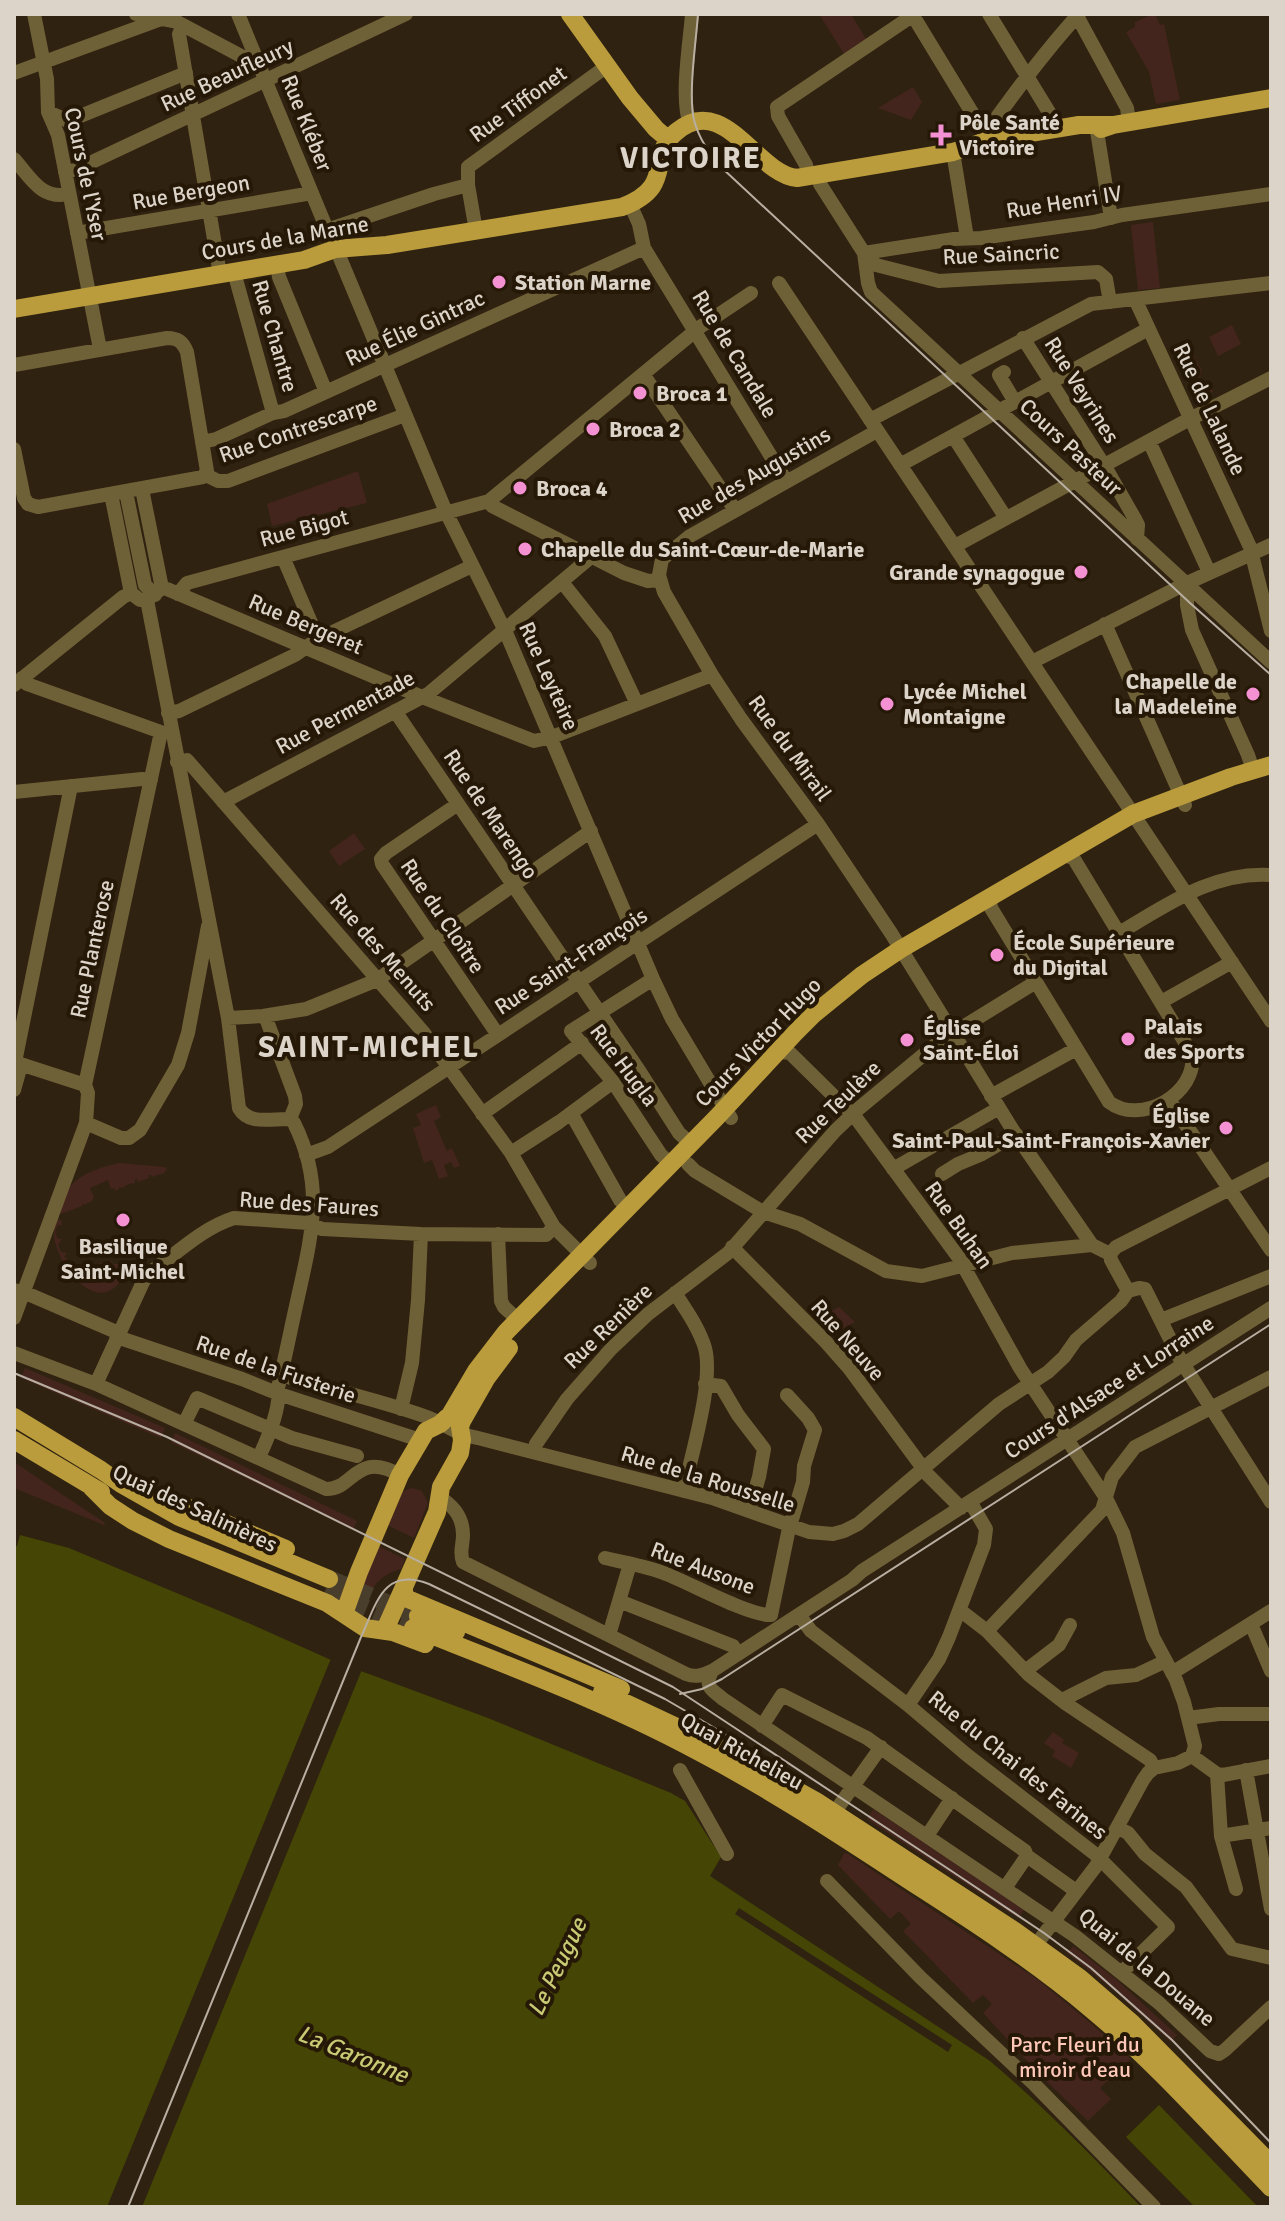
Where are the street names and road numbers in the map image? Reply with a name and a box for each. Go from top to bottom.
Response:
street label: Rue Beaufleury [156,32,298,118]
street label: Rue Tiffonet [464,60,572,148]
street label: Rue Kléber [275,71,339,175]
street label: Cours de l'Yser [59,105,113,243]
street label: Rue Bergeon [130,168,252,216]
street label: Rue Henri IV [1004,179,1124,224]
street label: Cours de la Marne [199,210,371,266]
street label: Rue Saincric [942,237,1060,271]
street label: Rue Chantre [246,277,304,395]
street label: Rue Élie Gintrac [341,284,489,372]
street label: Rue de Candale [686,285,784,423]
street label: Rue Veyrines [1039,332,1125,448]
street label: Rue de Lalande [1168,339,1252,479]
street label: Rue Contrescarpe [215,389,381,469]
street label: Cours Pasteur [1014,393,1128,501]
street label: Rue des Augustins [673,420,835,530]
street label: Rue Bigot [257,503,351,553]
street label: Rue Bergeret [245,588,368,660]
street label: Rue Leyteire [513,618,585,734]
street label: Rue Permentade [271,664,419,760]
street label: Rue du Mirail [743,690,837,806]
street label: Rue de Marengo [438,744,544,884]
street label: Rue du Cloître [395,854,491,978]
street label: Rue Planterose [64,877,120,1021]
street label: Rue des Menuts [324,887,442,1017]
street label: Rue Saint-François [490,902,652,1020]
street label: Cours Victor Hugo [689,972,827,1112]
street label: Rue Hugla [584,1018,664,1112]
street label: Rue Teulère [790,1055,886,1149]
street label: Rue Buhan [919,1176,999,1274]
street label: Rue des Faures [238,1186,380,1222]
street label: Rue Renière [558,1277,658,1375]
street label: Rue Neuve [805,1294,891,1386]
street label: Cours d'Alsace et Lorraine [999,1309,1219,1465]
street label: Rue de la Fusterie [193,1329,359,1409]
street label: Rue de la Rousselle [618,1440,798,1518]
street label: Quai des Salinières [108,1458,282,1558]
street label: Rue Ausone [647,1536,759,1600]
street label: Rue du Chai des Farines [923,1685,1113,1845]
street label: Quai Richelieu [676,1706,808,1796]
street label: Quai de la Douane [1073,1902,1221,2032]

